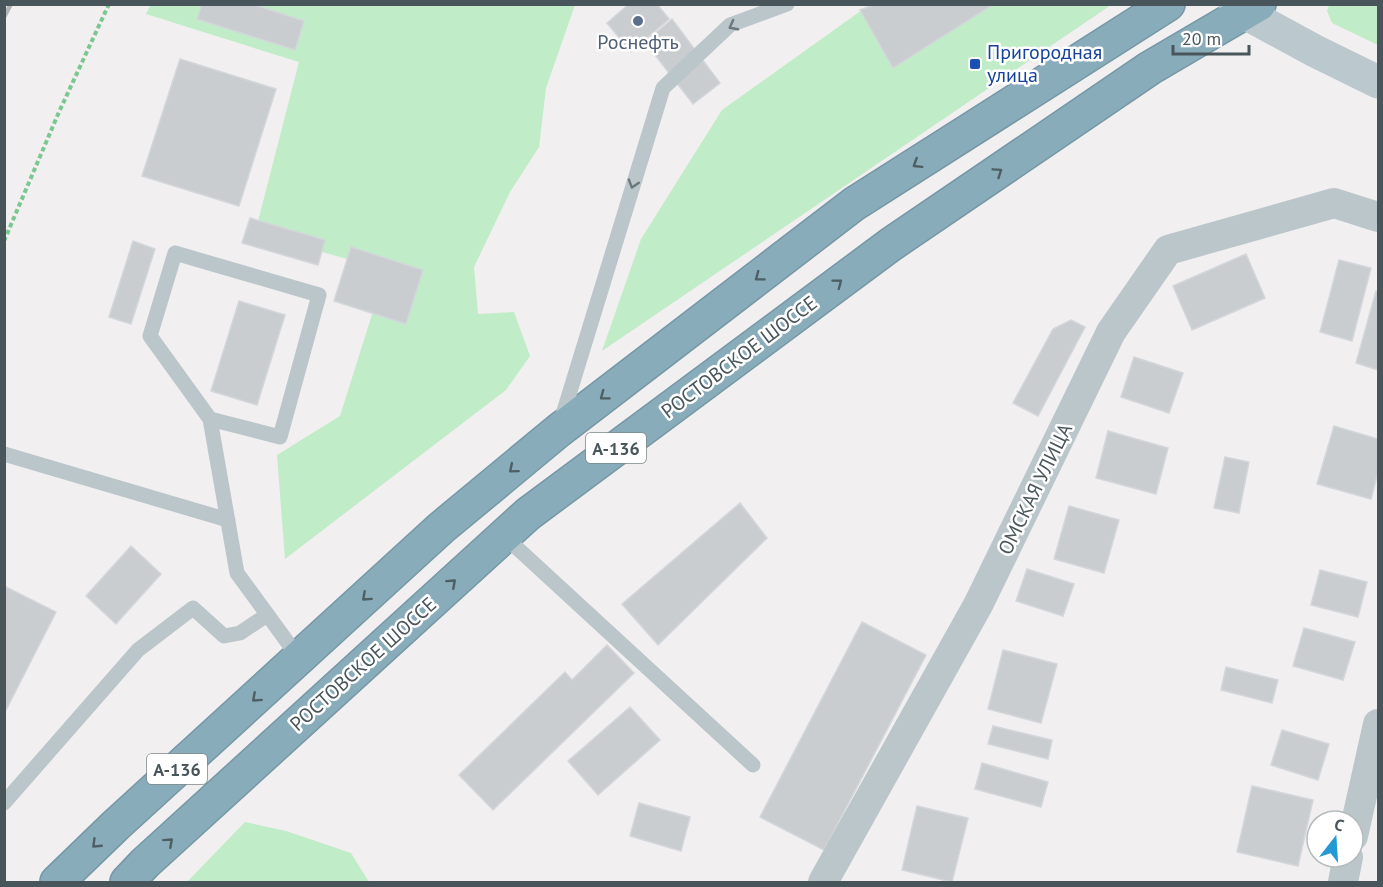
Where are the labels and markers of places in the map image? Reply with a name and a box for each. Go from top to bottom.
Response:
marker: Роснефть [631,14,645,28]
place label: Роснефть [597,29,679,55]
place label: Пригородная улица [987,39,1102,88]
marker: Пригородная улица [968,57,982,71]

